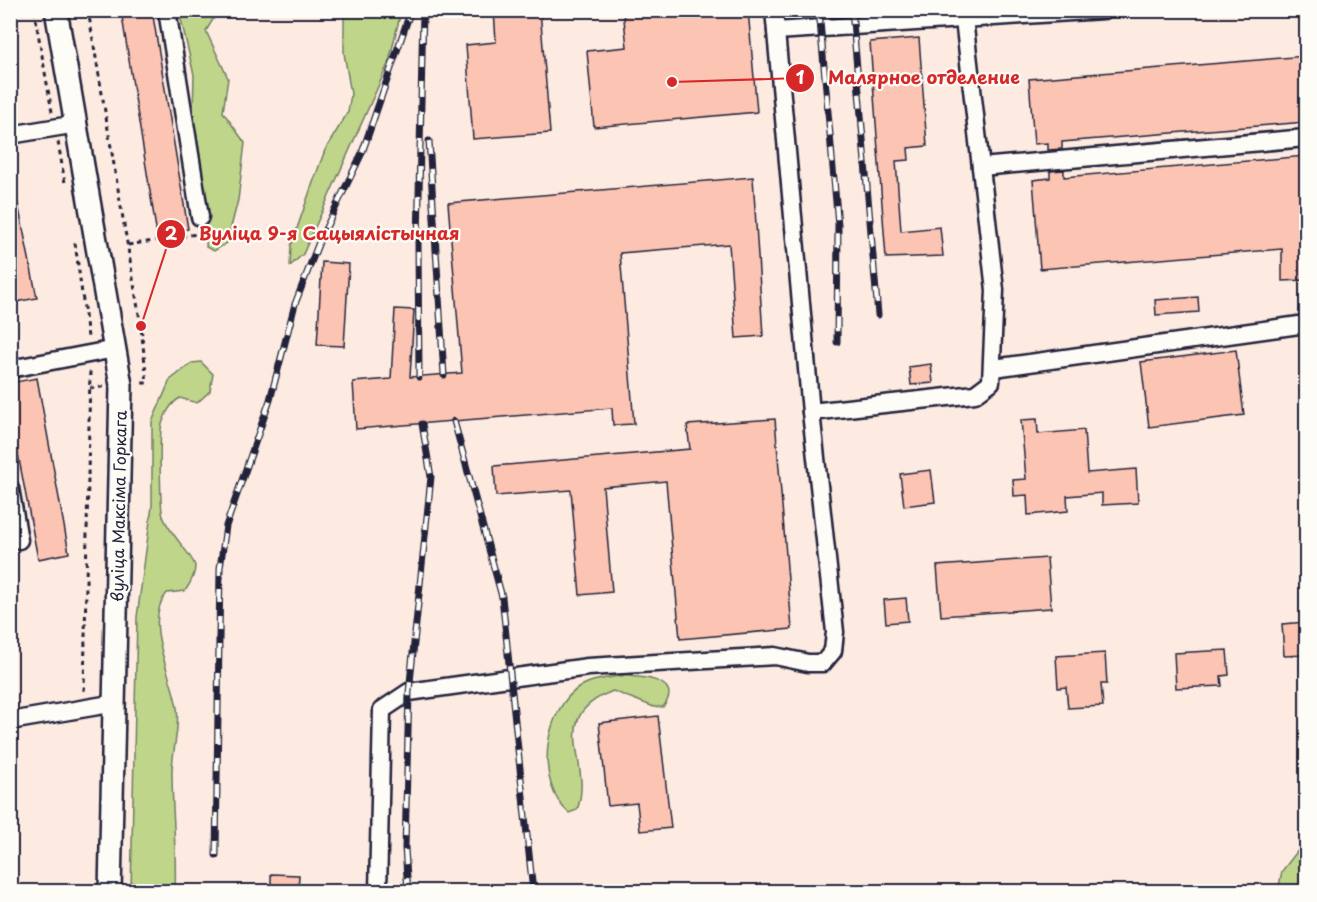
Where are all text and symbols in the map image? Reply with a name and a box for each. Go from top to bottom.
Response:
callout: Малярное отделение [785,60,1032,96]
text: 1 [796,63,805,90]
text: Малярное отделение [828,63,1020,90]
callout: Вуліца 9-я Сацыялістычная [156,216,472,252]
text: 2 [165,219,178,246]
text: Вуліца 9-я Сацыялістычная [199,219,459,246]
street label: вуліца Максіма Горкага [104,410,132,602]

